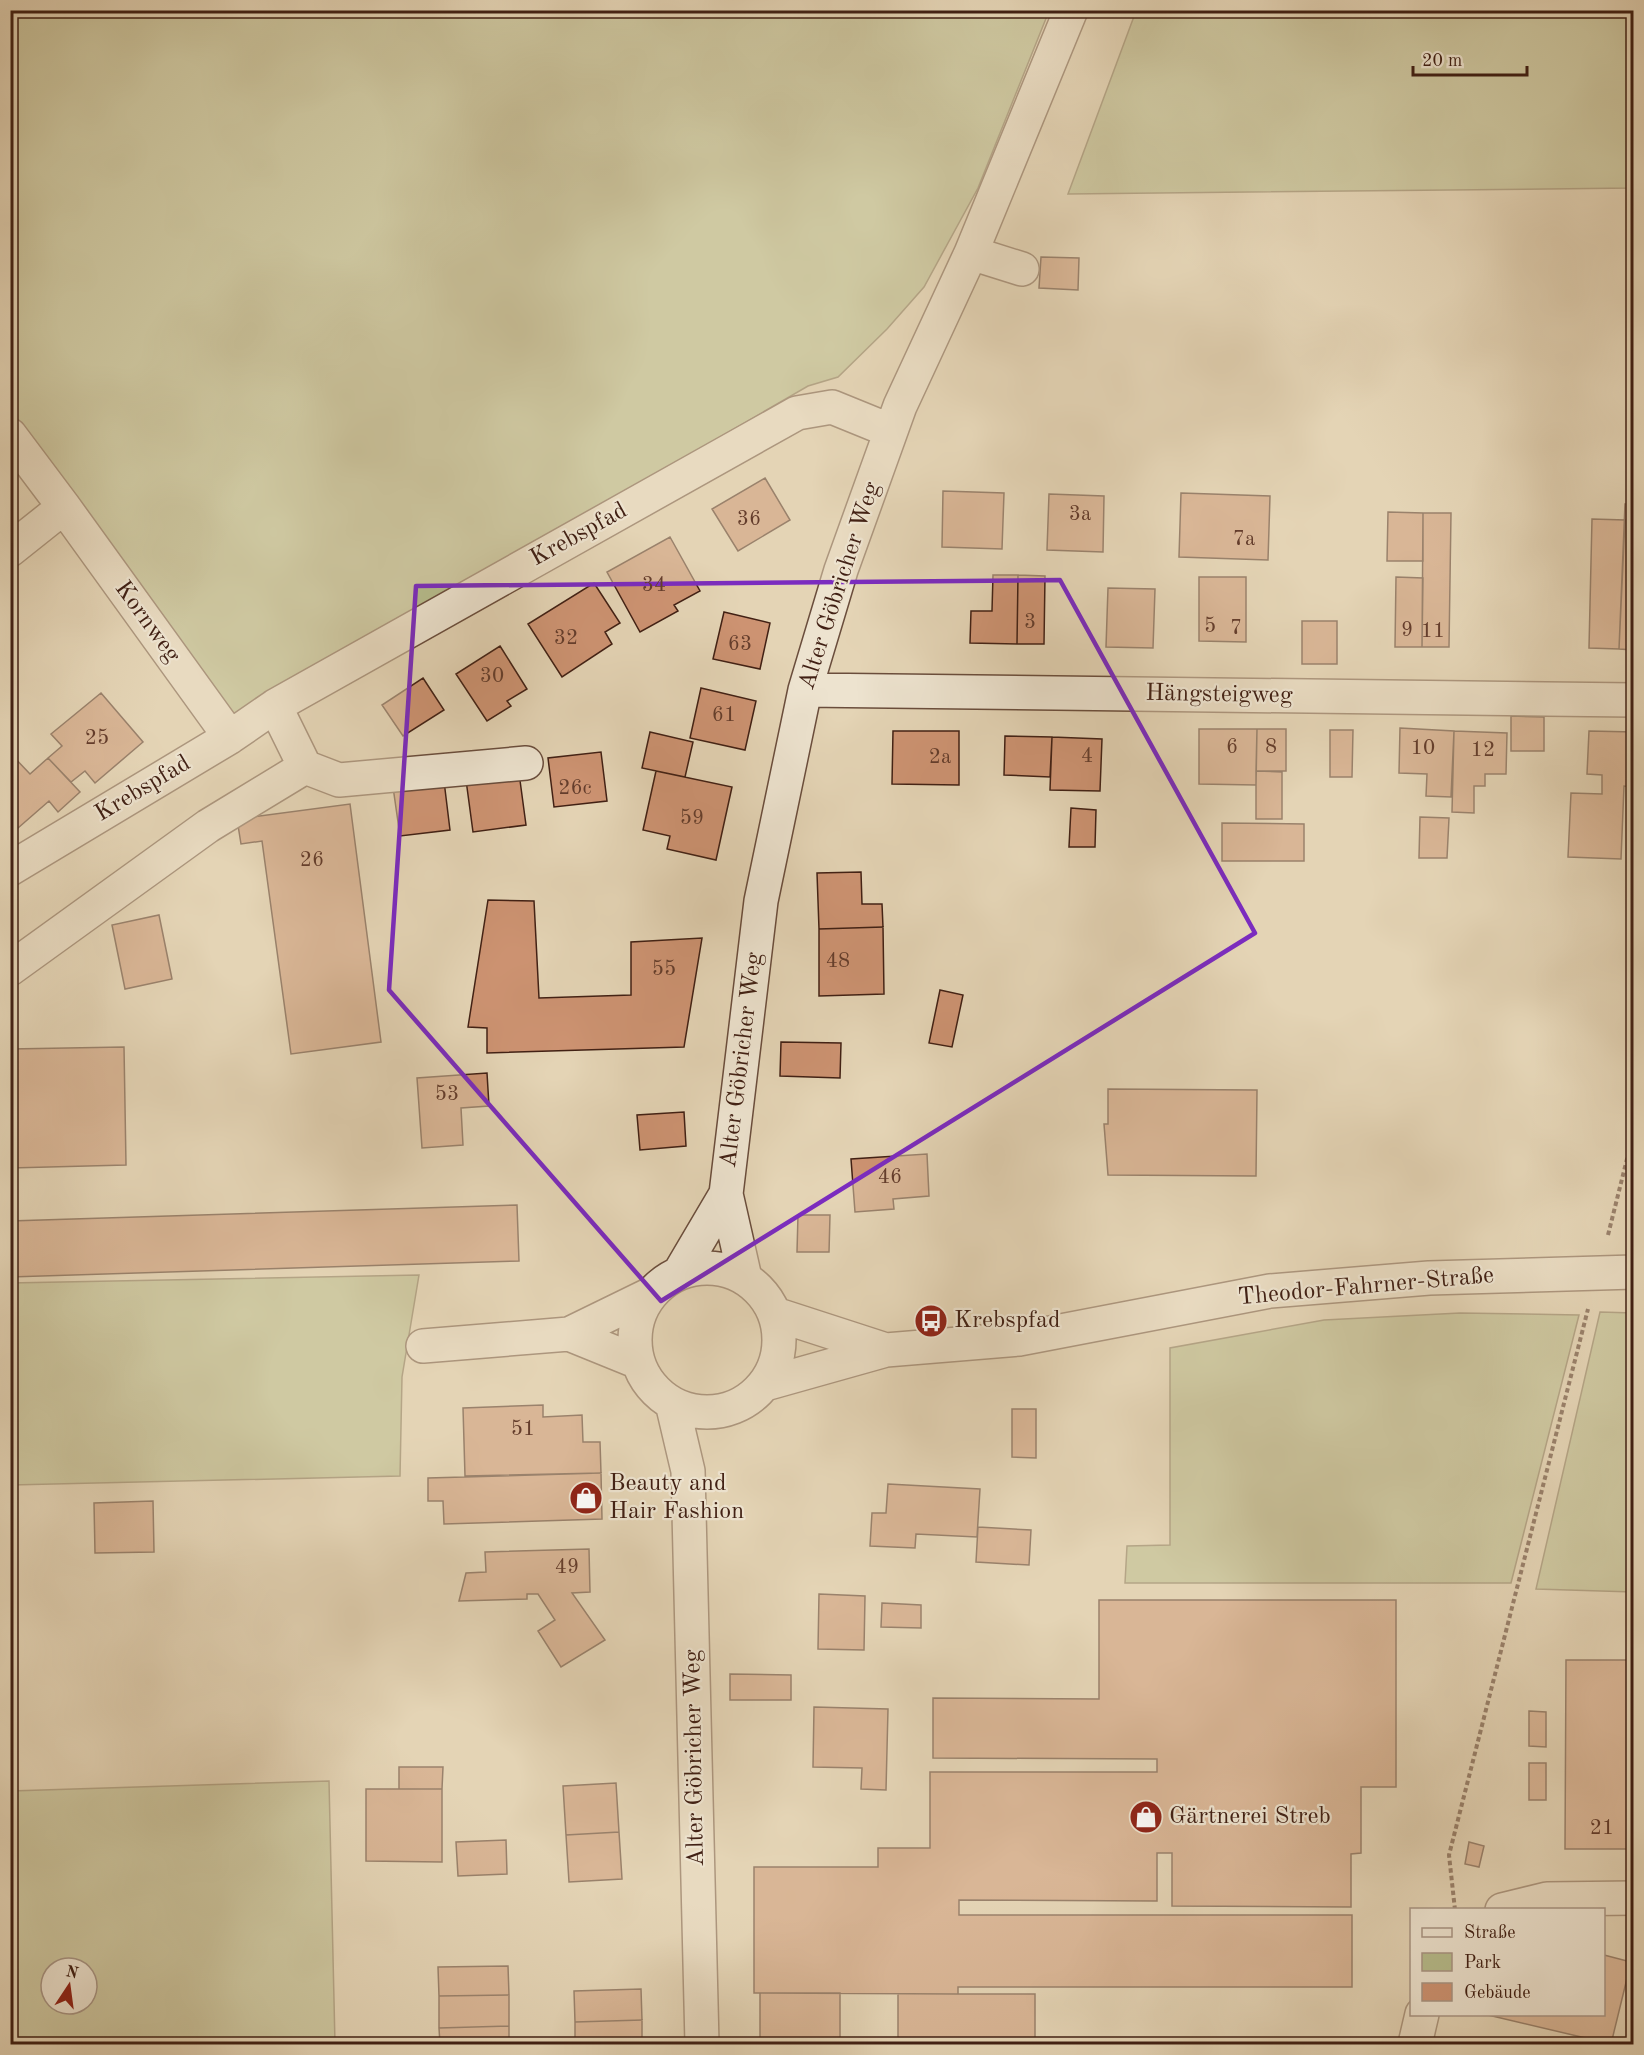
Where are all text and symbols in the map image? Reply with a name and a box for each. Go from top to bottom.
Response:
scale bar [1413,39,1527,77]
text: 20 m [1422,52,1462,70]
street label: Alter Göbricher Weg [795,479,885,693]
street label: Krebspfad [527,499,631,571]
house number: 3a [1069,504,1091,525]
house number: 36 [737,509,761,530]
house number: 7a [1233,529,1255,550]
house number: 34 [642,575,666,596]
street label: Kornweg [110,577,184,667]
house number: 3 [1024,612,1036,633]
house number: 5 [1204,616,1216,637]
house number: 7 [1230,618,1242,639]
house number: 9 [1401,620,1413,641]
house number: 11 [1421,621,1445,642]
house number: 32 [554,628,578,649]
house number: 63 [728,634,752,655]
house number: 30 [480,666,504,687]
street label: Hängsteigweg [1145,682,1293,708]
house number: 61 [712,705,736,726]
house number: 25 [85,728,109,749]
house number: 6 [1226,737,1238,758]
house number: 8 [1265,737,1277,758]
house number: 10 [1411,738,1435,759]
house number: 12 [1471,740,1495,761]
house number: 4 [1081,746,1093,767]
house number: 2a [929,747,951,768]
street label: Krebspfad [91,751,195,827]
house number: 26c [558,778,592,799]
house number: 59 [680,808,704,829]
house number: 26 [300,850,324,871]
street label: Alter Göbricher Weg [717,951,767,1169]
house number: 48 [826,951,850,972]
house number: 55 [652,959,676,980]
house number: 53 [435,1084,459,1105]
house number: 46 [878,1167,902,1188]
street label: Theodor-Fahrner-Straße [1237,1264,1495,1310]
bus stop icon: Krebspfad [913,1303,949,1339]
place label: Krebspfad [954,1309,1060,1333]
house number: 51 [511,1419,535,1440]
place label: Beauty and Hair Fashion [609,1472,744,1524]
shop icon: Beauty and Hair Fashion [568,1480,604,1516]
house number: 49 [555,1557,579,1578]
street label: Alter Göbricher Weg [681,1649,709,1867]
shop icon: Gärtnerei Streb [1128,1799,1164,1835]
place label: Gärtnerei Streb [1169,1805,1331,1829]
house number: 21 [1590,1818,1614,1839]
legend [1410,1908,1605,2016]
text: Straße [1464,1924,1515,1942]
text: Park [1464,1954,1501,1972]
north arrow [39,1956,99,2016]
text: N [64,1964,80,1983]
text: Gebäude [1464,1984,1531,2002]

